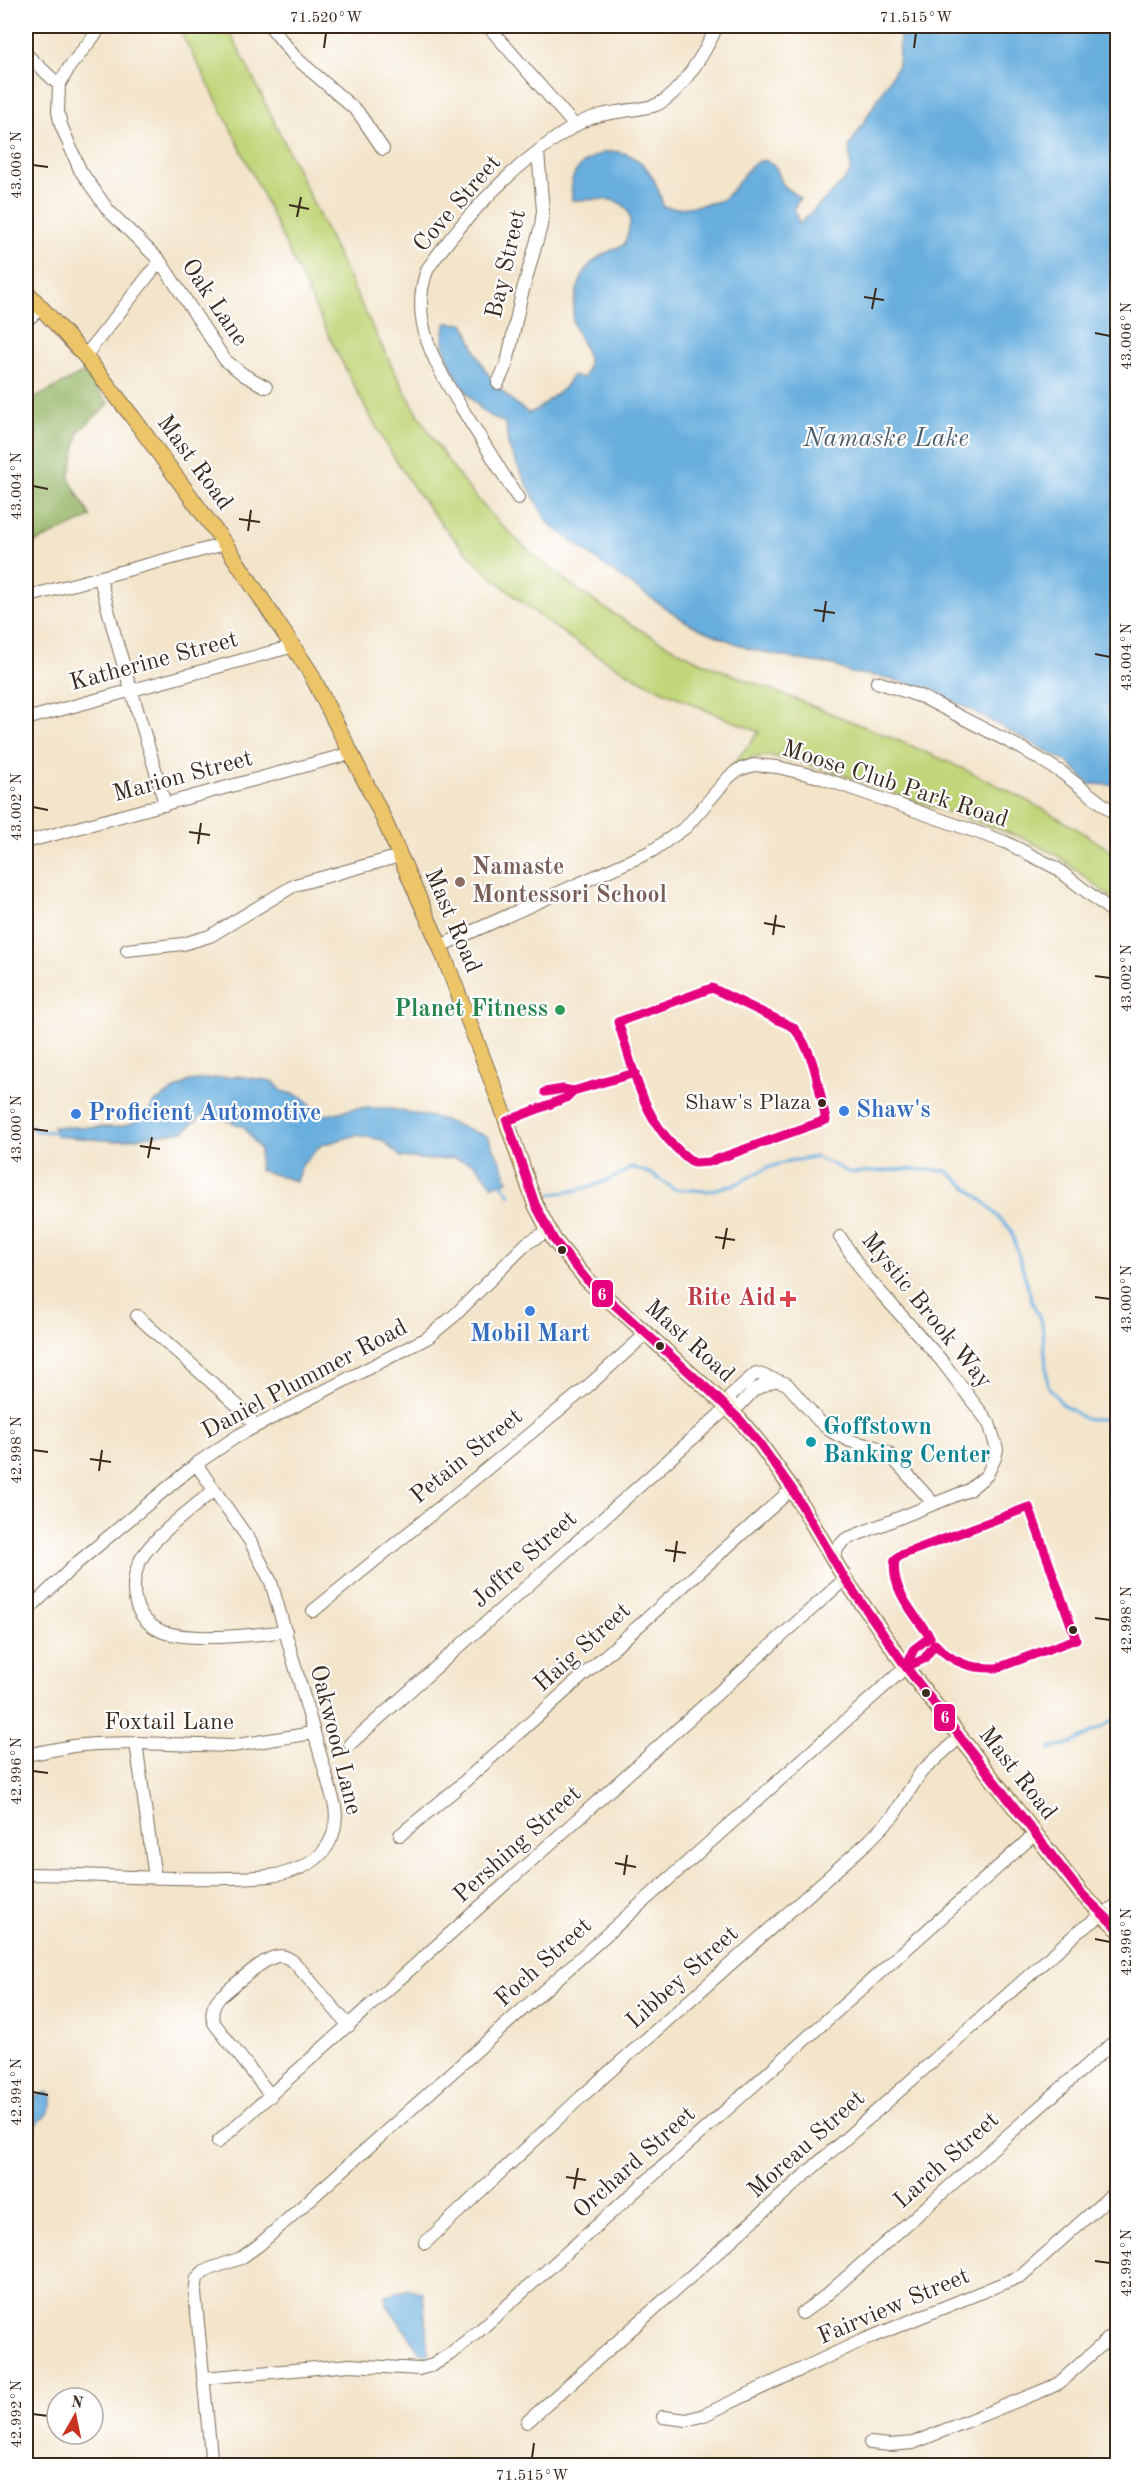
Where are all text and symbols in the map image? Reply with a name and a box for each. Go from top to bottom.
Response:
text: 71.520°W [290,11,362,26]
text: 71.515°W [880,11,952,26]
text: 43.006°N [10,131,25,199]
street label: Cove Street [410,151,506,257]
street label: Bay Street [483,207,531,321]
street label: Oak Lane [176,255,252,351]
text: 43.006°N [1120,302,1135,370]
street label: Mast Road [152,411,236,515]
water label: Namaske Lake [802,426,969,452]
text: 43.004°N [10,452,25,520]
text: 43.004°N [1120,623,1135,691]
street label: Katherine Street [67,628,241,696]
street label: Moose Club Park Road [779,737,1011,833]
street label: Marion Street [111,747,255,807]
text: 43.002°N [10,773,25,841]
place label: Namaste Montessori School [472,856,667,908]
street label: Mast Road [419,865,485,977]
marker: Namaste Montessori School [453,875,467,889]
text: 43.002°N [1120,944,1135,1012]
place label: Planet Fitness [394,998,548,1022]
marker: Planet Fitness [553,1003,567,1017]
place label: Shaw's Plaza [685,1092,811,1114]
text: 43.000°N [10,1095,25,1163]
marker: Shaw's Plaza [816,1097,828,1109]
place label: Shaw's [856,1099,931,1123]
place label: Proficient Automotive [88,1102,321,1126]
marker: Shaw's [837,1104,851,1118]
marker: Proficient Automotive [69,1107,83,1121]
street label: Mystic Brook Way [856,1229,996,1394]
unlabelled marker [556,1244,568,1256]
text: 43.000°N [1120,1265,1135,1333]
line badge: 6 [591,1279,614,1308]
place label: Rite Aid [686,1287,776,1311]
text: 6 [597,1288,607,1304]
marker: Rite Aid [781,1292,795,1306]
street label: Mast Road [640,1296,738,1388]
marker: Mobil Mart [523,1304,537,1318]
street label: Daniel Plummer Road [198,1316,412,1444]
place label: Mobil Mart [470,1323,590,1347]
unlabelled marker [654,1340,666,1352]
street label: Petain Street [407,1405,527,1509]
text: 42.998°N [10,1416,25,1484]
place label: Goffstown Banking Center [823,1416,990,1468]
marker: Goffstown Banking Center [804,1435,818,1449]
street label: Joffre Street [468,1507,582,1613]
text: 42.998°N [1120,1586,1135,1654]
street label: Haig Street [530,1599,636,1697]
unlabelled marker [1067,1624,1079,1636]
street label: Oakwood Lane [305,1663,365,1817]
unlabelled marker [920,1687,932,1699]
line badge: 6 [933,1703,956,1732]
street label: Foxtail Lane [104,1711,234,1735]
text: 6 [940,1711,950,1727]
street label: Mast Road [973,1723,1061,1825]
text: 42.996°N [10,1737,25,1805]
street label: Pershing Street [450,1782,586,1908]
text: 42.996°N [1120,1908,1135,1976]
street label: Foch Street [491,1914,597,2012]
street label: Libbey Street [622,1922,744,2034]
text: 42.994°N [10,2058,25,2126]
street label: Moreau Street [744,2087,870,2203]
street label: Orchard Street [569,2102,701,2224]
street label: Larch Street [890,2108,1004,2214]
text: 42.994°N [1120,2229,1135,2297]
street label: Fairview Street [815,2264,973,2350]
text: 42.992°N [10,2380,25,2448]
north arrow [45,2386,105,2446]
text: N [70,2394,85,2412]
text: 71.515°W [496,2469,568,2484]

